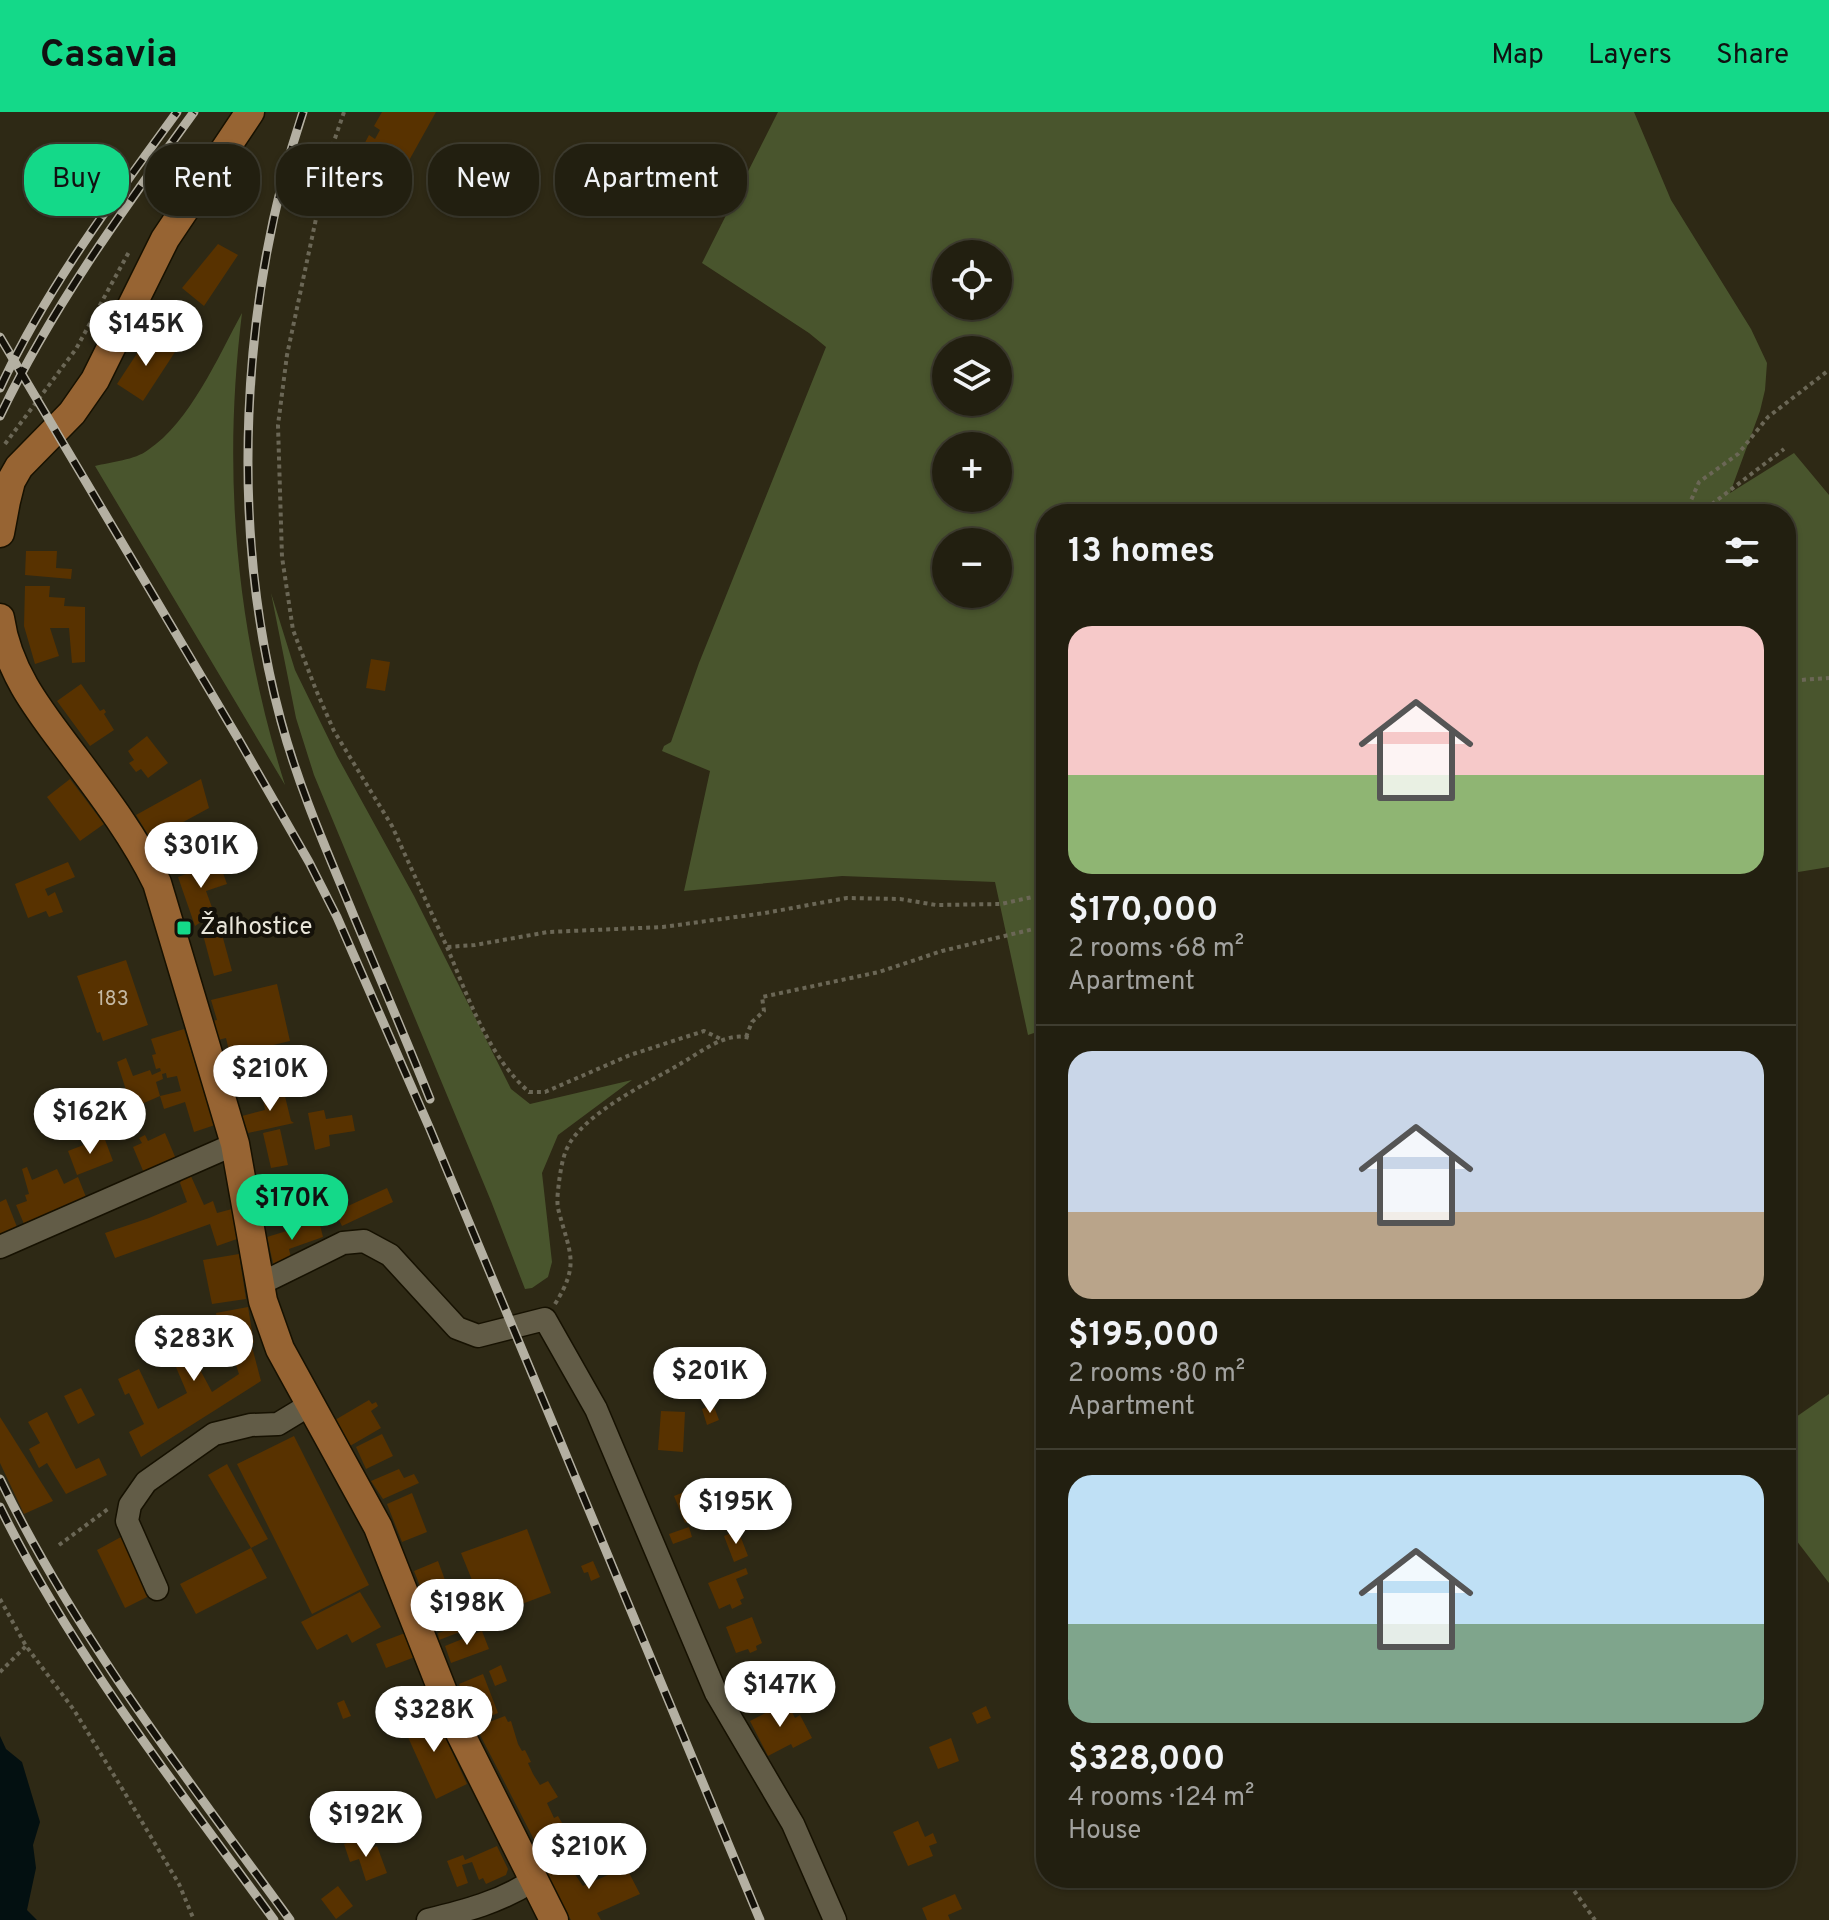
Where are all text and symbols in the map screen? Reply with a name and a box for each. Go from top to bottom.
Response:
text: Casavia [40,32,178,81]
text: Map [1491,38,1544,74]
text: Layers [1588,38,1672,74]
text: Share [1716,38,1789,74]
chip: Buy [24,144,129,216]
chip: Rent [145,144,260,216]
chip: Filters [276,144,412,216]
chip: New [428,144,539,216]
chip: Apartment [555,144,747,216]
map controls [932,240,1012,608]
button: locate [932,240,1012,320]
pin: $145K [90,300,202,368]
text: $145K [107,309,185,342]
button: layers [932,336,1012,416]
button: + [932,432,1012,512]
button: − [932,528,1012,608]
icon: filters [1720,530,1764,574]
text: 13 homes [1068,531,1215,574]
icon: home [1344,678,1488,822]
pin: $301K [145,822,257,890]
text: $301K [163,831,239,864]
text: $170,000 [1068,890,1218,933]
place label: Žalhostice [200,911,312,943]
marker: Žalhostice [175,919,193,937]
text: 2 rooms · 68 m² [1068,933,1244,966]
text: Apartment [1068,966,1195,999]
house number: 183 [97,987,129,1013]
pin: $210K [214,1045,326,1113]
text: $210K [231,1054,309,1087]
pin: $162K [34,1088,146,1156]
text: $162K [52,1097,128,1130]
icon: home [1344,1103,1488,1247]
pin: $170K [236,1174,348,1242]
text: $170K [254,1183,330,1216]
pin: $283K [138,1315,250,1383]
text: $195,000 [1068,1315,1220,1358]
text: $283K [153,1324,235,1357]
pin: $201K [654,1347,766,1415]
text: $201K [671,1356,749,1389]
text: 2 rooms · 80 m² [1068,1358,1245,1391]
text: Apartment [1068,1391,1195,1424]
pin: $195K [680,1478,792,1546]
text: $195K [698,1487,774,1520]
icon: home [1344,1527,1488,1671]
pin: $198K [411,1579,523,1647]
text: $198K [429,1588,505,1621]
pin: $147K [724,1661,836,1729]
text: $147K [742,1670,818,1703]
pin: $328K [378,1686,490,1754]
text: $328K [393,1695,475,1728]
text: $328,000 [1068,1739,1225,1782]
text: 4 rooms · 124 m² [1068,1782,1255,1815]
pin: $192K [310,1791,422,1859]
text: $192K [328,1800,404,1833]
text: House [1068,1815,1141,1848]
pin: $210K [533,1823,645,1891]
text: $210K [550,1832,628,1865]

